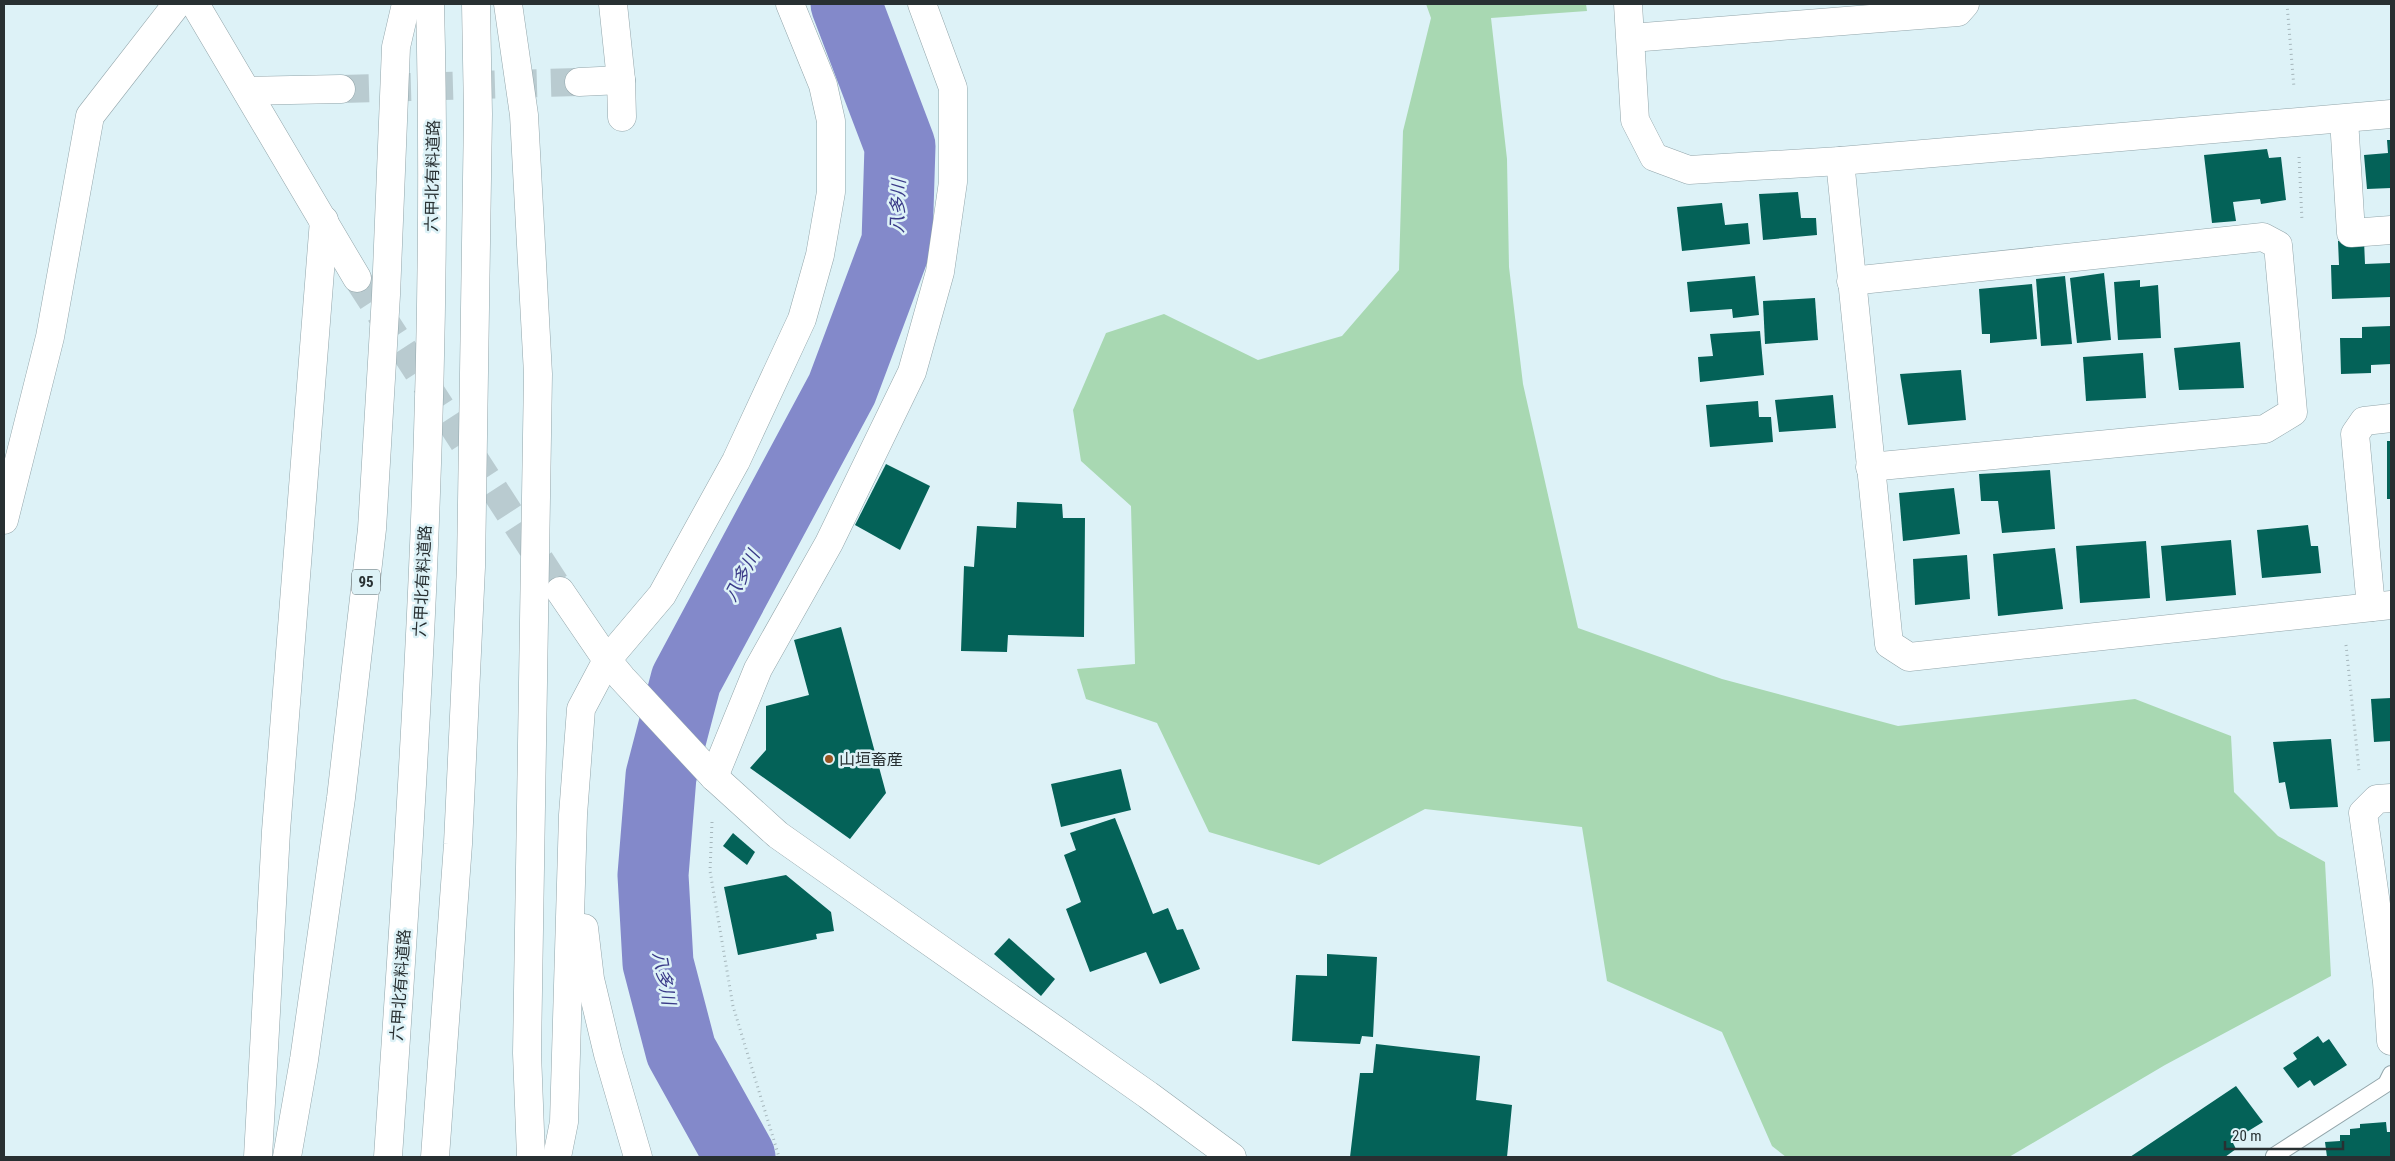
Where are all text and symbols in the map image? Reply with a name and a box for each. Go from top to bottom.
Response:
street label: 六甲北有料道路 [422,120,443,232]
water label: 八多川 [886,177,909,233]
street label: 六甲北有料道路 [410,525,435,637]
water label: 八多川 [720,545,764,605]
road number: 95 [352,570,380,594]
place label: 山垣畜産 [839,750,903,769]
marker: 山垣畜産 [823,753,835,765]
street label: 六甲北有料道路 [387,929,414,1042]
water label: 八多川 [649,949,680,1008]
scale bar [2225,1118,2342,1150]
text: 20 m [2232,1127,2262,1145]

